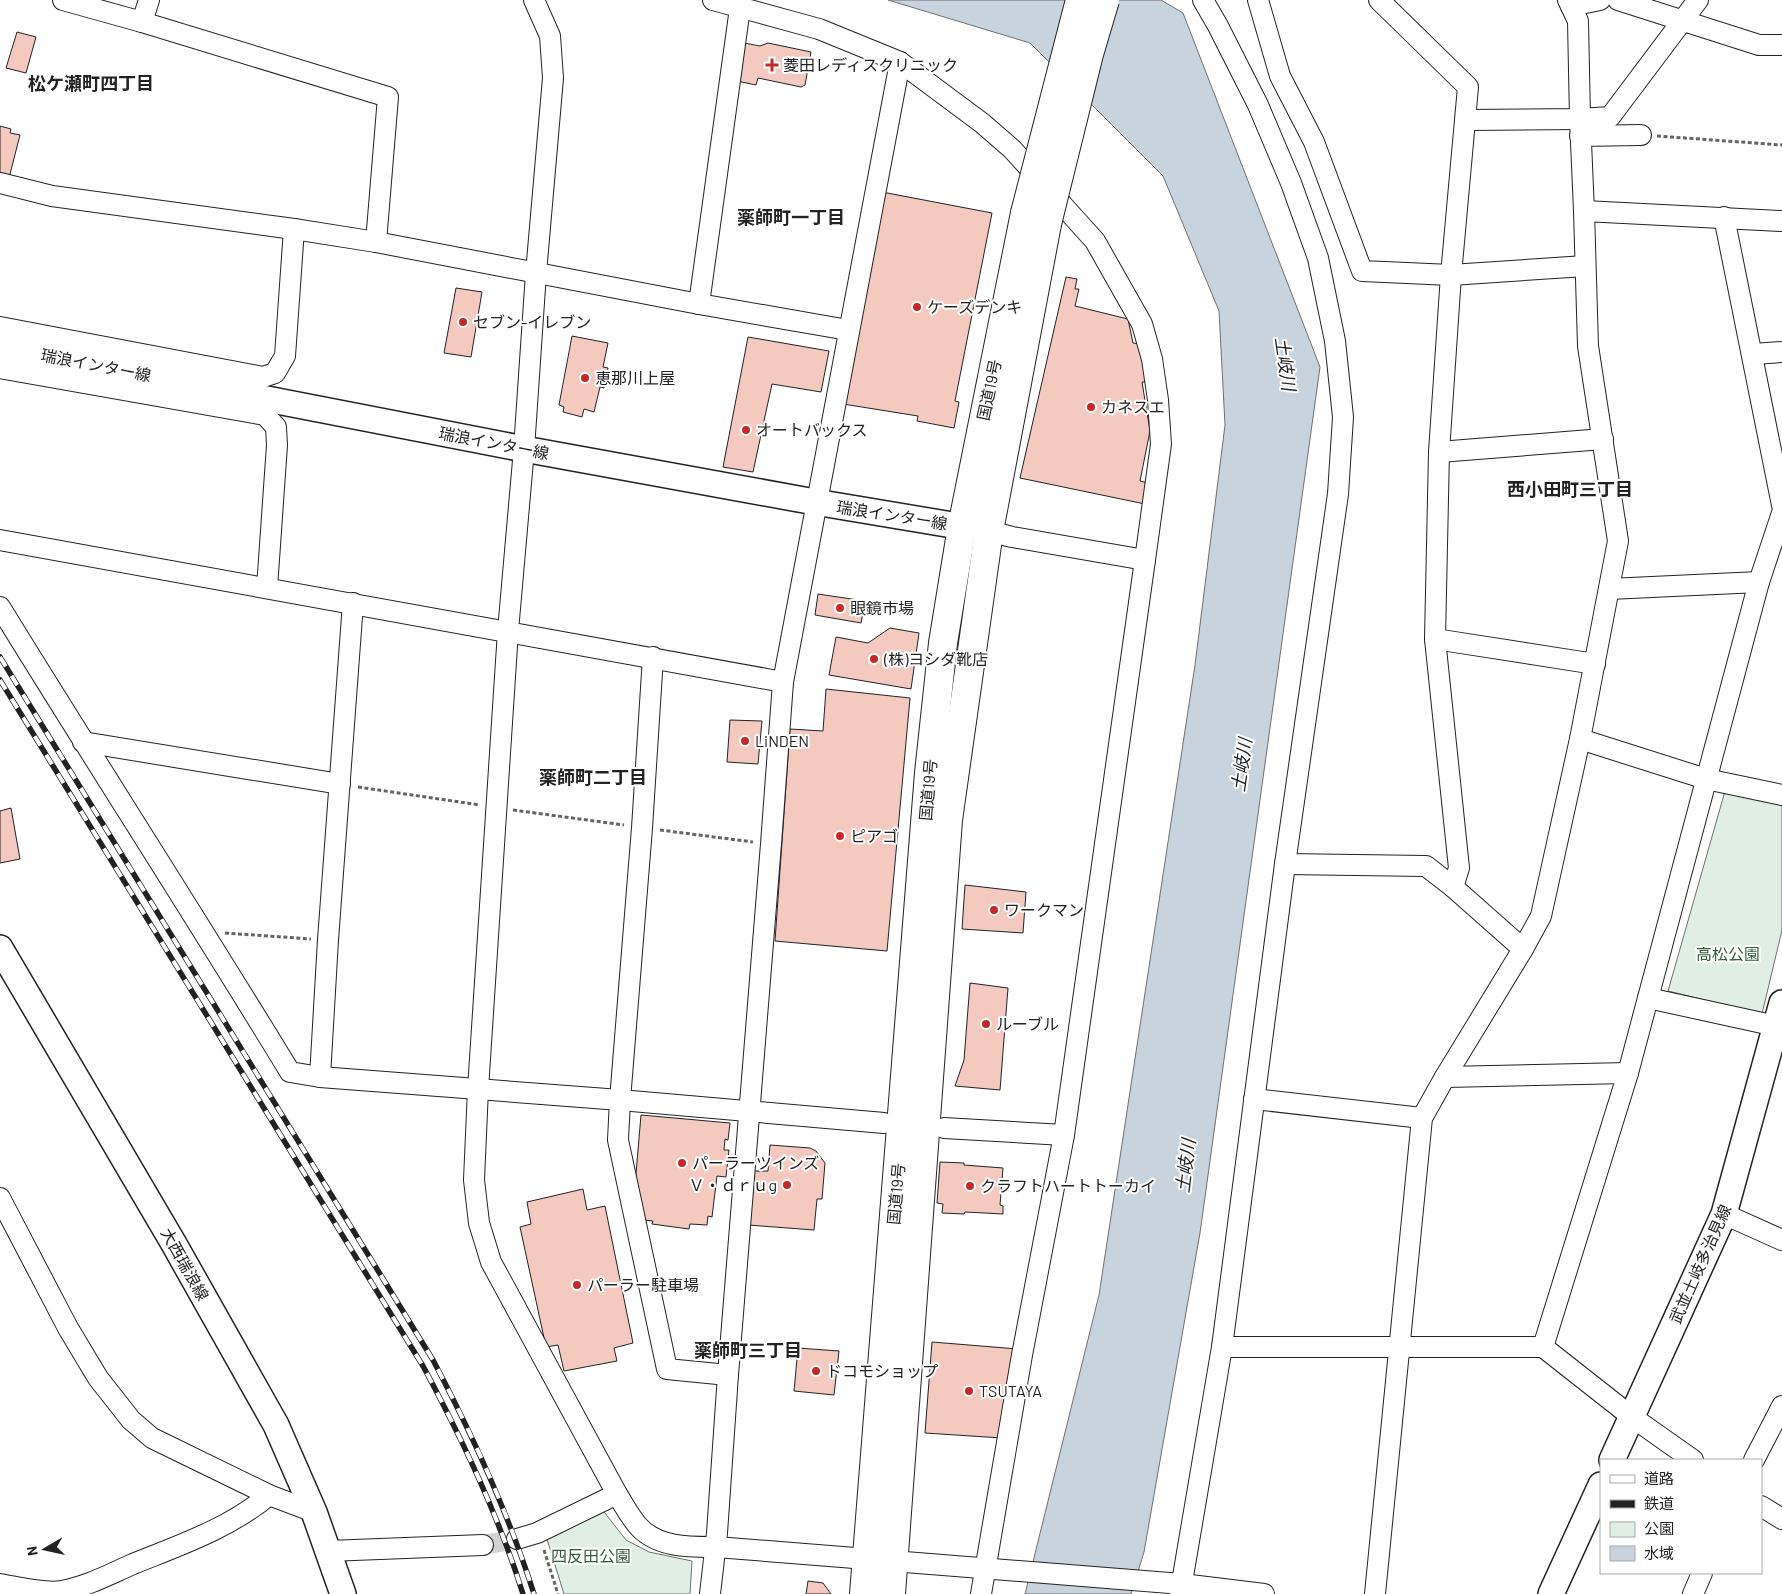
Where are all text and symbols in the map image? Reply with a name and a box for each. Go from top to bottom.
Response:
place label: 菱田レディスクリニック [783,55,958,74]
marker: 菱田レディスクリニック [765,58,779,72]
district label: 松ケ瀬町四丁目 [28,72,154,94]
district label: 薬師町一丁目 [737,206,845,228]
place label: ケーズデンキ [927,297,1022,316]
marker: ケーズデンキ [911,301,923,313]
place label: セブン-イレブン [473,312,591,331]
marker: セブン-イレブン [457,316,469,328]
water label: 土岐川 [1271,336,1301,394]
street label: 瑞浪インター線 [39,344,153,385]
street label: 国道19号 [973,358,1004,422]
place label: 恵那川上屋 [595,368,675,387]
marker: 恵那川上屋 [579,372,591,384]
place label: カネスエ [1101,397,1165,416]
marker: カネスエ [1085,401,1097,413]
place label: オートバックス [756,420,868,439]
street label: 瑞浪インター線 [437,422,551,463]
marker: オートバックス [740,424,752,436]
district label: 西小田町三丁目 [1507,478,1633,500]
street label: 瑞浪インター線 [835,496,949,533]
place label: 眼鏡市場 [850,598,914,617]
marker: 眼鏡市場 [834,602,846,614]
place label: (株)ヨシダ靴店 [883,649,988,668]
marker: (株)ヨシダ靴店 [868,653,880,665]
place label: LiNDEN [755,731,809,750]
marker: LiNDEN [739,735,751,747]
water label: 土岐川 [1226,735,1256,793]
street label: 国道19号 [915,758,940,822]
district label: 薬師町二丁目 [539,766,647,788]
place label: ピアゴ [850,826,898,845]
marker: ピアゴ [834,830,846,842]
place label: ワークマン [1004,900,1084,919]
marker: ワークマン [988,904,1000,916]
park label: 高松公園 [1696,944,1760,963]
place label: ルーブル [996,1014,1059,1033]
marker: ルーブル [980,1018,992,1030]
water label: 土岐川 [1171,1136,1199,1194]
place label: パーラーツインズ [692,1153,819,1172]
marker: パーラーツインズ [676,1157,688,1169]
street label: 国道19号 [883,1162,908,1226]
place label: Ｖ・ｄｒｕg [688,1175,777,1194]
place label: クラフトハートトーカイ [980,1176,1156,1195]
marker: Ｖ・ｄｒｕg [781,1179,793,1191]
marker: クラフトハートトーカイ [964,1180,976,1192]
street label: 武並土岐多治見線 [1665,1201,1734,1326]
street label: 大西瑞浪線 [158,1224,213,1303]
place label: パーラー駐車場 [587,1275,699,1294]
marker: パーラー駐車場 [571,1279,583,1291]
district label: 薬師町三丁目 [694,1339,802,1361]
place label: ドコモショップ [826,1361,938,1380]
marker: ドコモショップ [810,1365,822,1377]
place label: TSUTAYA [979,1381,1042,1400]
marker: TSUTAYA [963,1385,975,1397]
legend [1600,1459,1762,1574]
text: 道路 [1644,1469,1674,1487]
text: 鉄道 [1644,1494,1674,1512]
text: 公園 [1644,1519,1674,1537]
north arrow [20,1524,70,1574]
text: 水域 [1644,1544,1674,1562]
text: N [23,1545,41,1557]
park label: 四反田公園 [551,1546,631,1565]

